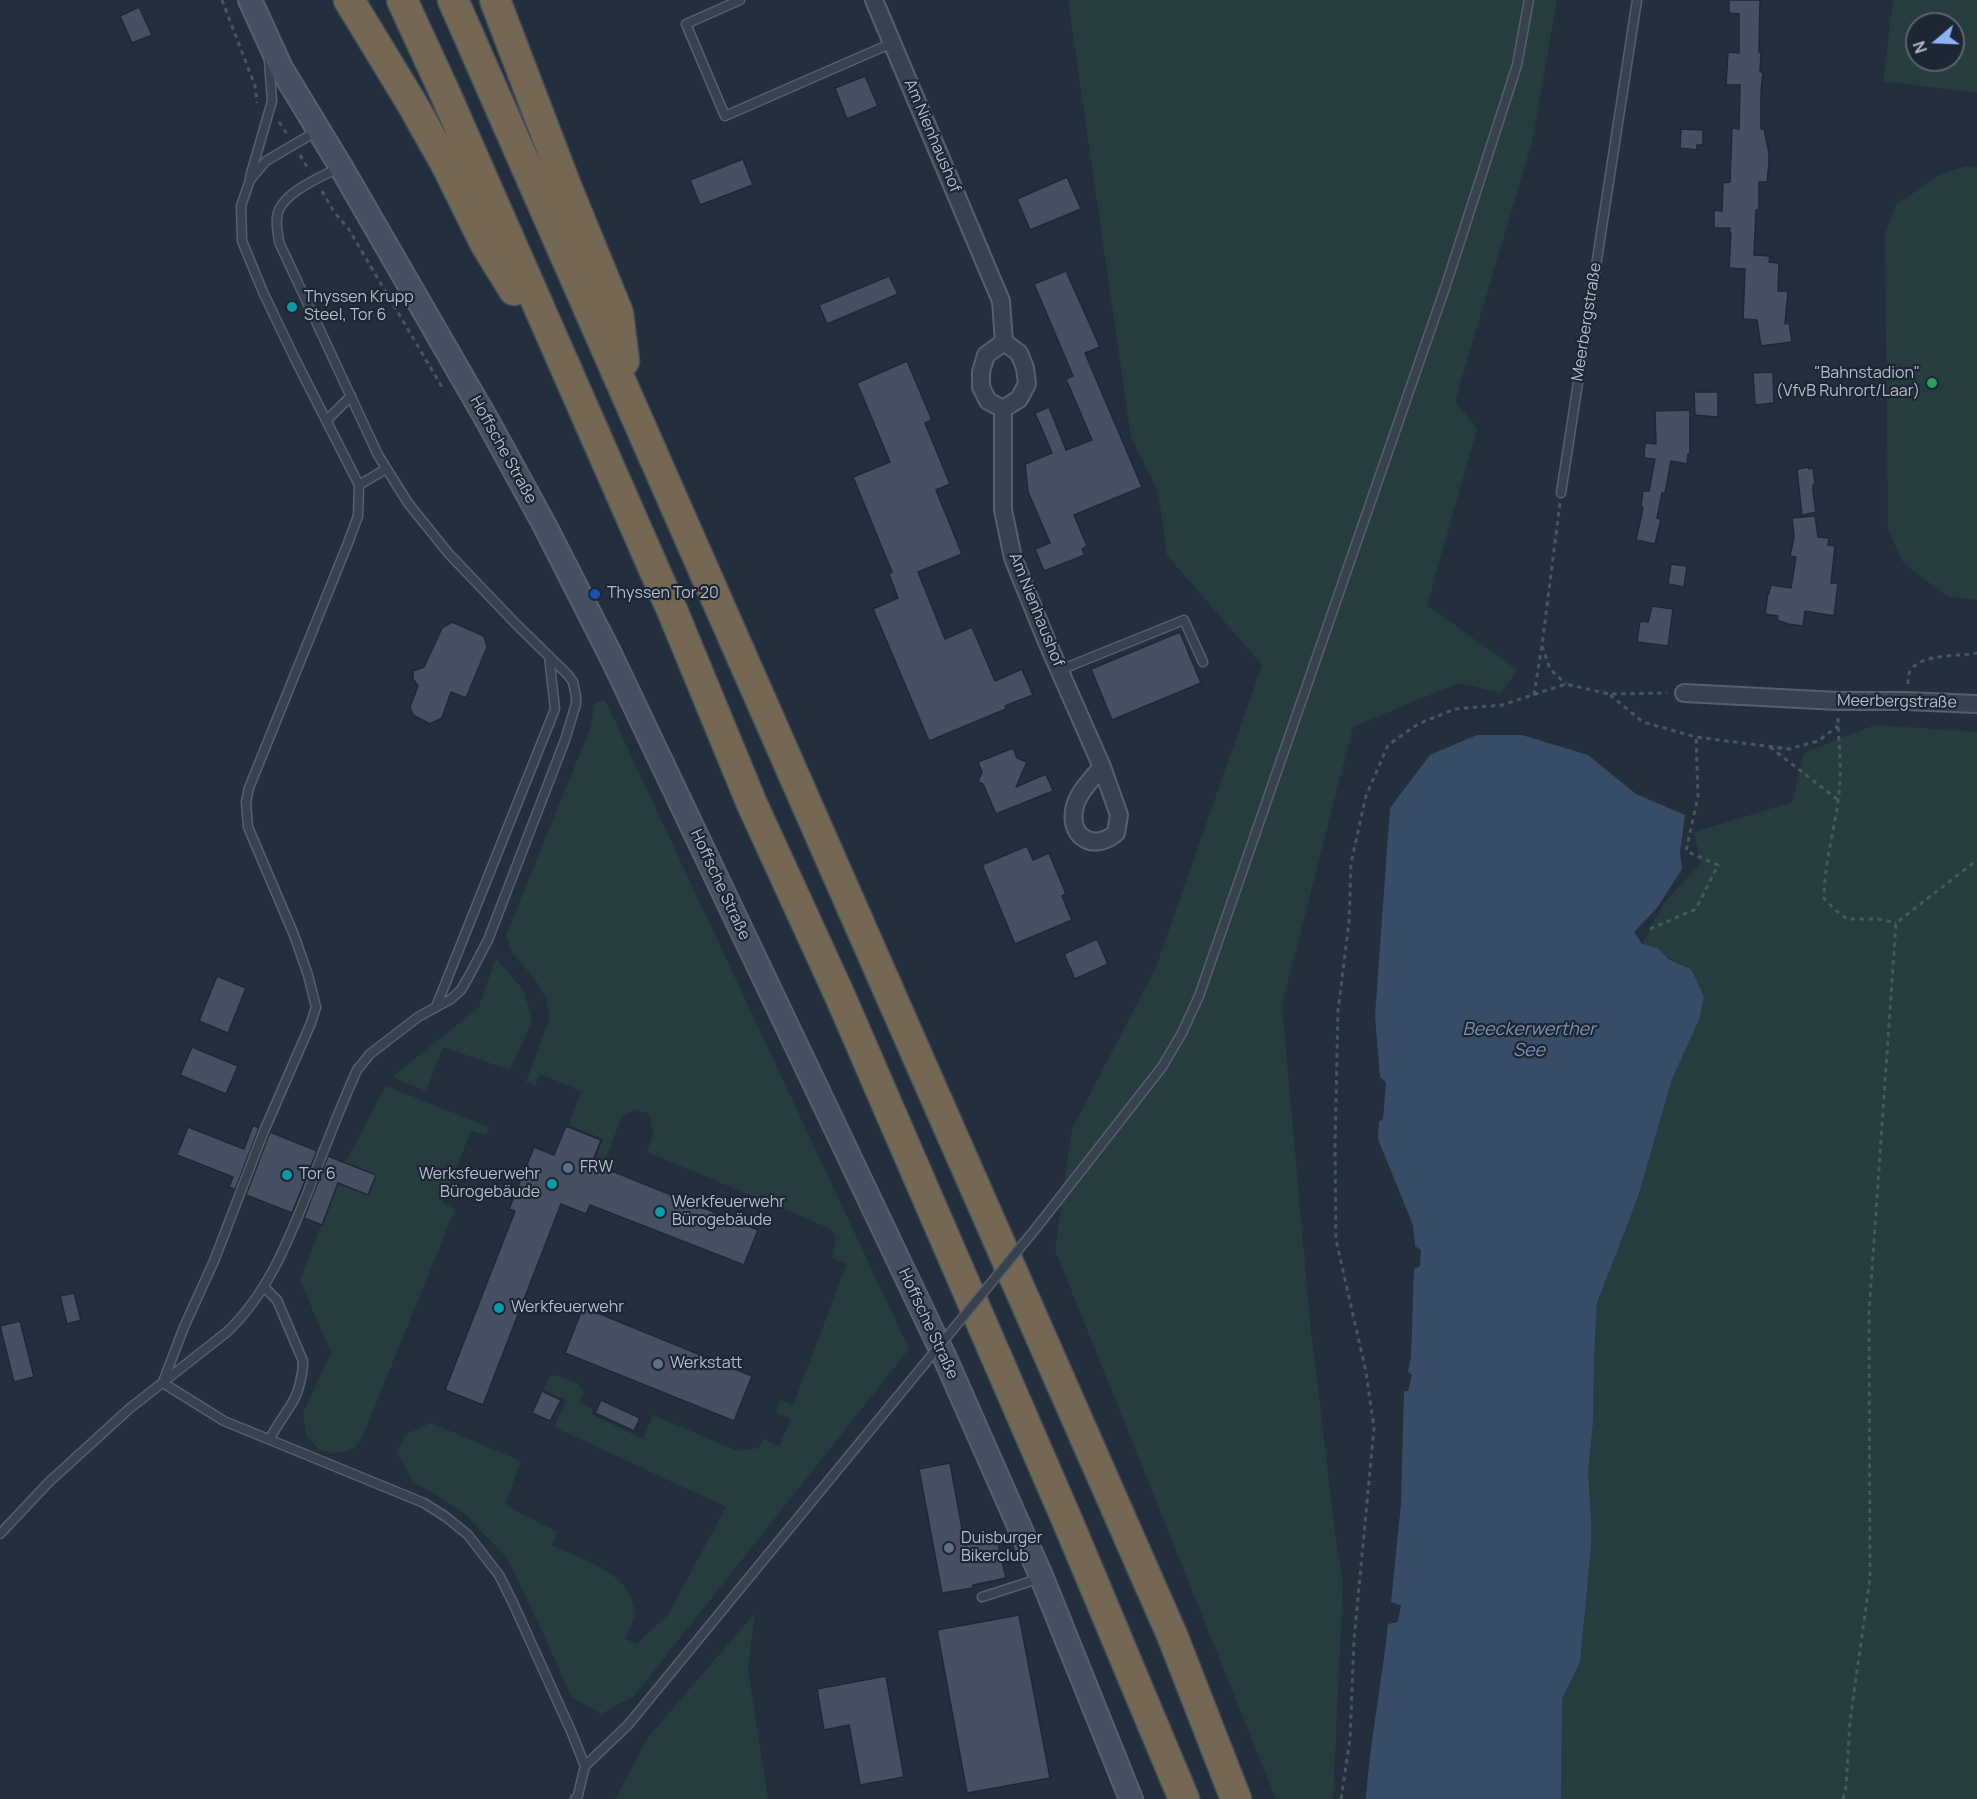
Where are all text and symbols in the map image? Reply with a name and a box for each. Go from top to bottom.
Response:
north arrow [1905,12,1965,72]
text: N [1908,38,1932,56]
street label: Am Nienhaushof [899,76,965,196]
street label: Meerbergstraße [1568,261,1606,383]
place label: Thyssen Krupp Steel, Tor 6 [304,288,414,326]
marker: Thyssen Krupp Steel, Tor 6 [285,300,299,314]
place label: "Bahnstadion" (VfvB Ruhrort/Laar) [1776,364,1920,402]
marker: "Bahnstadion" (VfvB Ruhrort/Laar) [1925,376,1939,390]
street label: Hoffsche Straße [466,393,540,507]
street label: Am Nienhaushof [1004,550,1068,670]
place label: Thyssen Tor 20 [607,584,719,604]
marker: Thyssen Tor 20 [588,587,602,601]
street label: Meerbergstraße [1837,691,1957,713]
street label: Hoffsche Straße [686,827,754,943]
water label: Beeckerwerther See [1462,1019,1596,1062]
place label: FRW [580,1158,613,1178]
marker: FRW [561,1161,575,1175]
place label: Tor 6 [299,1165,336,1185]
place label: Werksfeuerwehr Bürogebäude [419,1165,540,1203]
marker: Tor 6 [280,1168,294,1182]
marker: Werksfeuerwehr Bürogebäude [545,1177,559,1191]
place label: Werkfeuerwehr Bürogebäude [672,1193,785,1231]
marker: Werkfeuerwehr Bürogebäude [653,1205,667,1219]
street label: Hoffsche Straße [894,1266,962,1382]
place label: Werkfeuerwehr [511,1298,624,1318]
marker: Werkfeuerwehr [492,1301,506,1315]
place label: Werkstatt [670,1354,742,1374]
marker: Werkstatt [651,1357,665,1371]
place label: Duisburger Bikerclub [961,1529,1042,1567]
marker: Duisburger Bikerclub [942,1541,956,1555]

